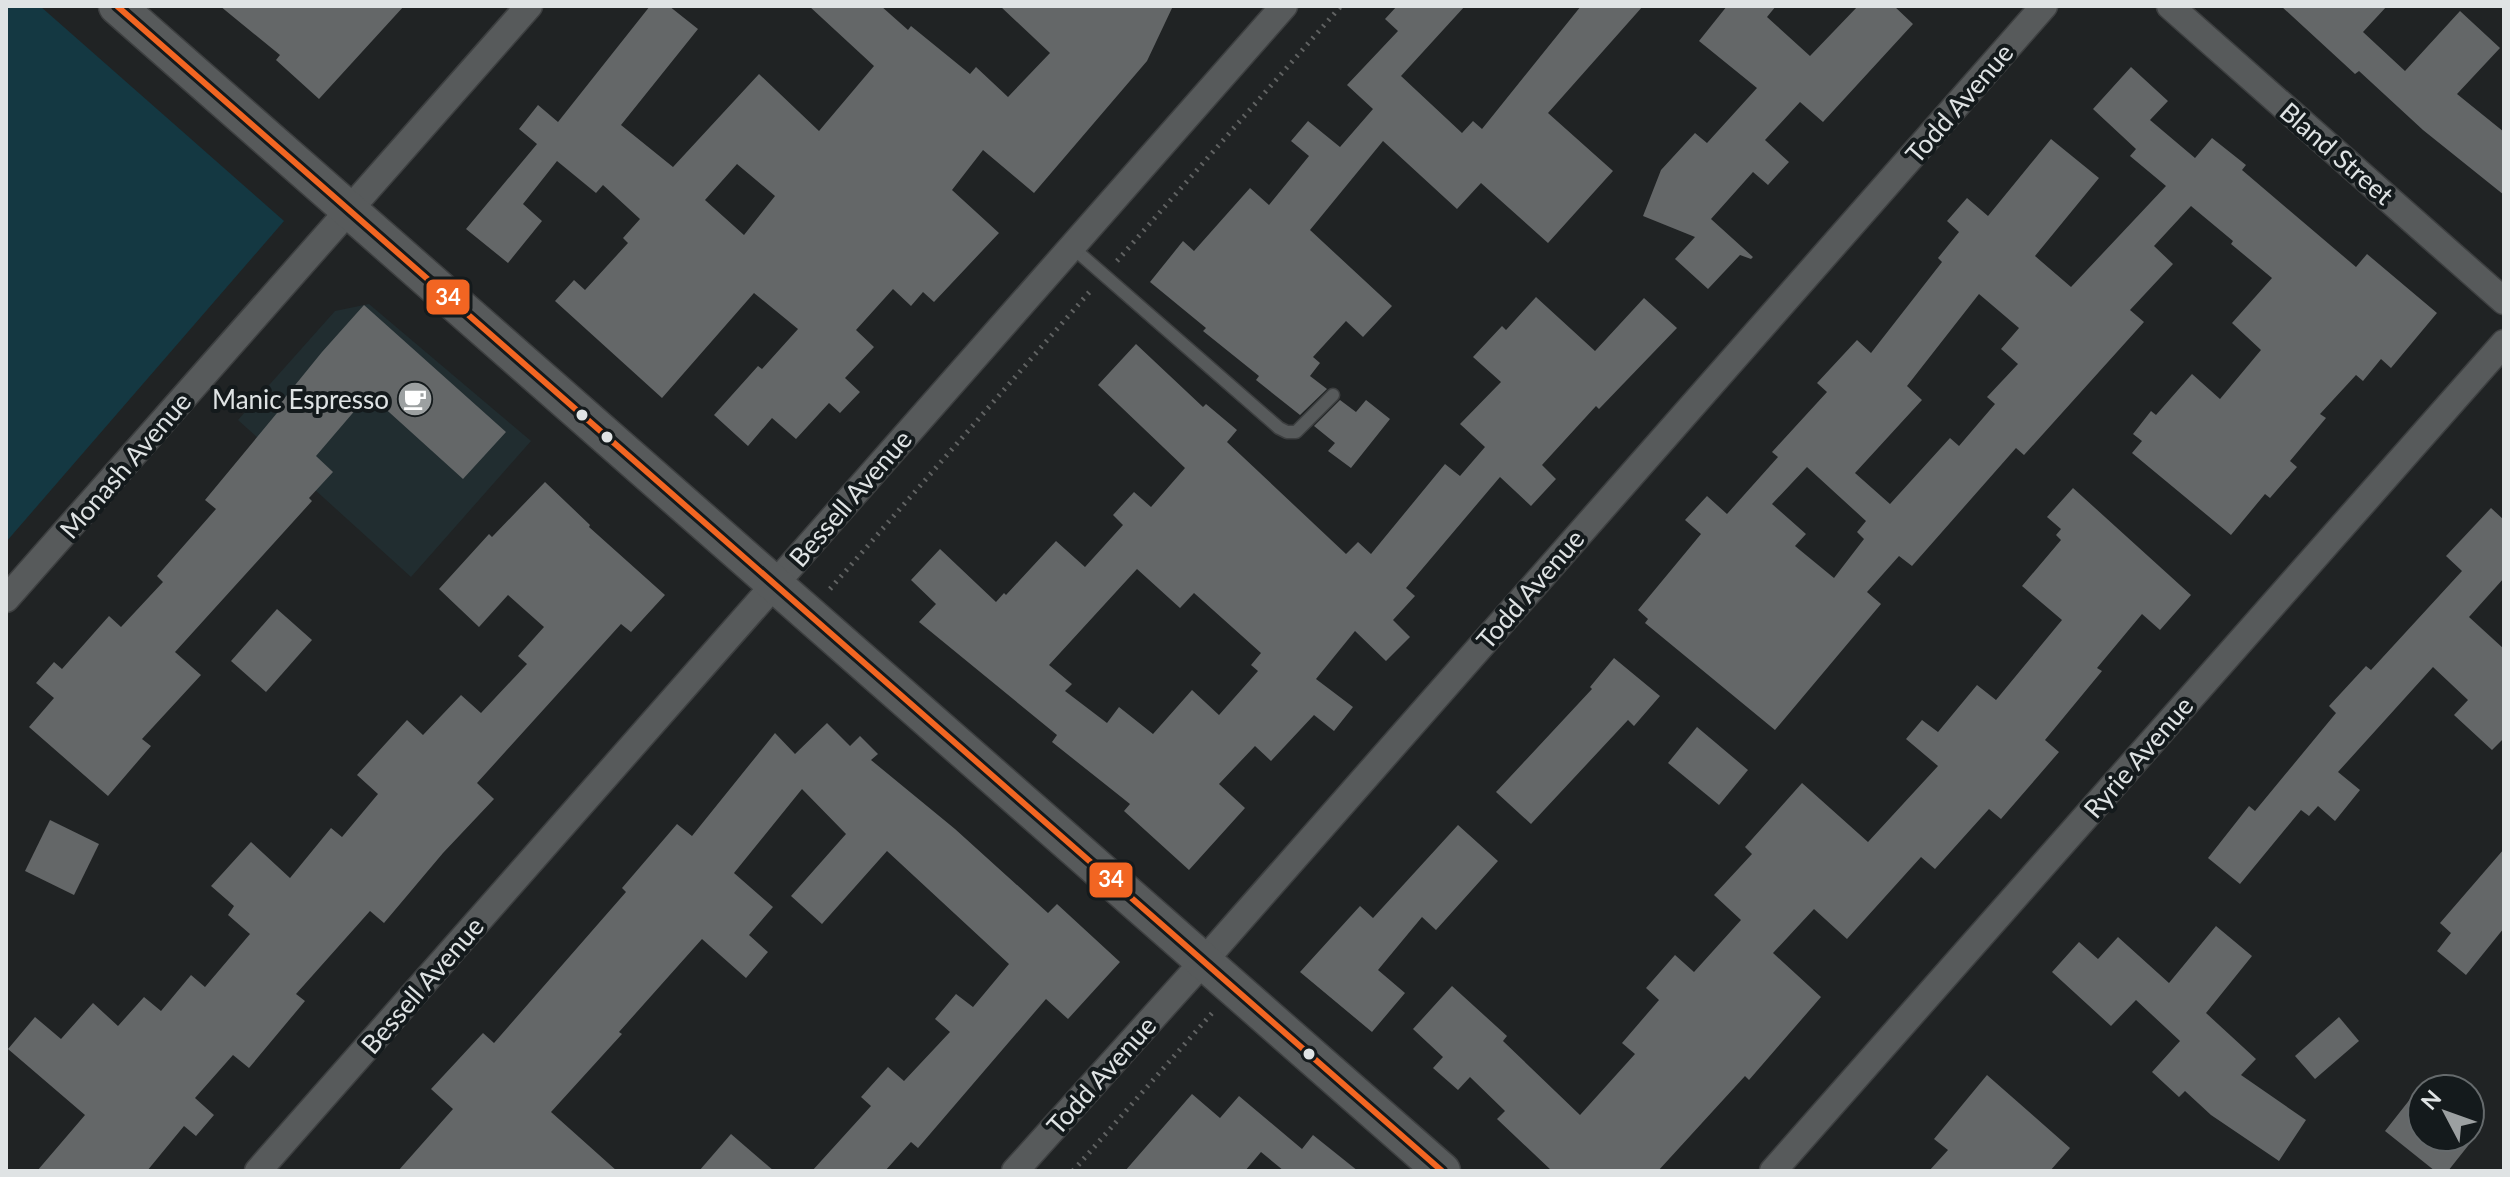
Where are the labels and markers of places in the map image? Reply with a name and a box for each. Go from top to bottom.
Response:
cafe icon: Manic Espresso [396,380,434,418]
place label: Manic Espresso [212,383,389,415]
unlabelled marker [574,407,590,423]
unlabelled marker [599,429,615,445]
unlabelled marker [1301,1046,1317,1062]

